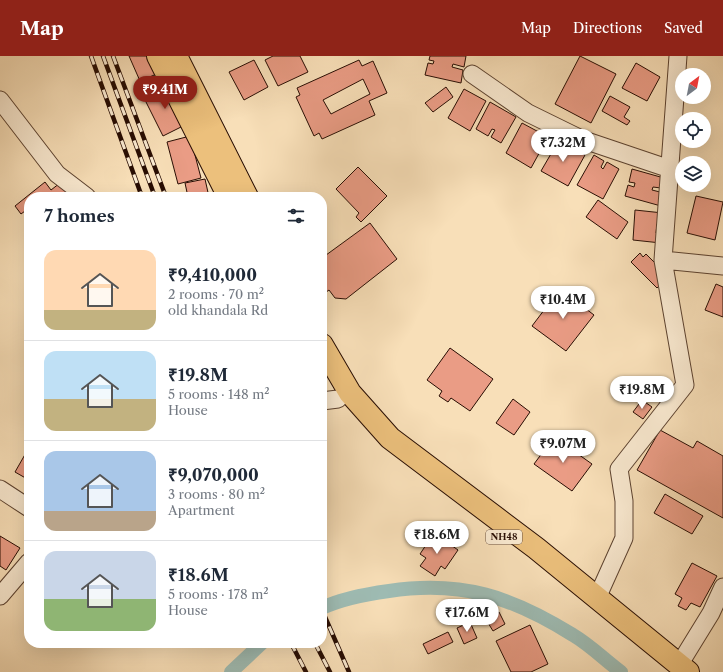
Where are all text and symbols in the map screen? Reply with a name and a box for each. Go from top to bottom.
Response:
text: Map [20,17,64,40]
text: Map [521,19,551,37]
text: Directions [573,19,642,37]
text: Saved [664,19,703,37]
north arrow [675,68,711,104]
map controls [675,68,711,192]
pin: ₹9.41M [132,76,198,110]
text: ₹9.41M [142,81,188,97]
button: locate [675,112,711,148]
pin: ₹7.32M [530,129,596,163]
text: ₹7.32M [540,134,586,150]
button: layers [675,156,711,192]
icon: filters [285,205,307,227]
text: 7 homes [44,206,115,226]
text: ₹9,410,000 [168,265,257,285]
icon: home [76,266,124,314]
text: 2 rooms · 70 m² [168,286,264,302]
pin: ₹10.4M [530,286,596,320]
text: ₹10.4M [540,291,586,307]
text: old khandala Rd [168,302,268,318]
text: ₹19.8M [168,365,228,385]
icon: home [76,367,124,415]
pin: ₹19.8M [609,376,675,410]
text: ₹19.8M [619,381,665,397]
text: 5 rooms · 148 m² [168,386,270,402]
text: House [168,402,208,418]
pin: ₹9.07M [530,430,596,464]
text: ₹9.07M [540,435,586,451]
text: ₹9,070,000 [168,465,259,485]
icon: home [76,467,124,515]
text: 3 rooms · 80 m² [168,486,265,502]
text: Apartment [168,502,235,518]
pin: ₹18.6M [404,521,470,555]
text: ₹18.6M [414,526,460,542]
road number: NH48 [486,530,522,544]
text: ₹18.6M [168,565,229,585]
icon: home [76,567,124,615]
text: 5 rooms · 178 m² [168,586,269,602]
pin: ₹17.6M [434,599,500,633]
text: House [168,602,208,618]
text: ₹17.6M [445,604,489,620]

